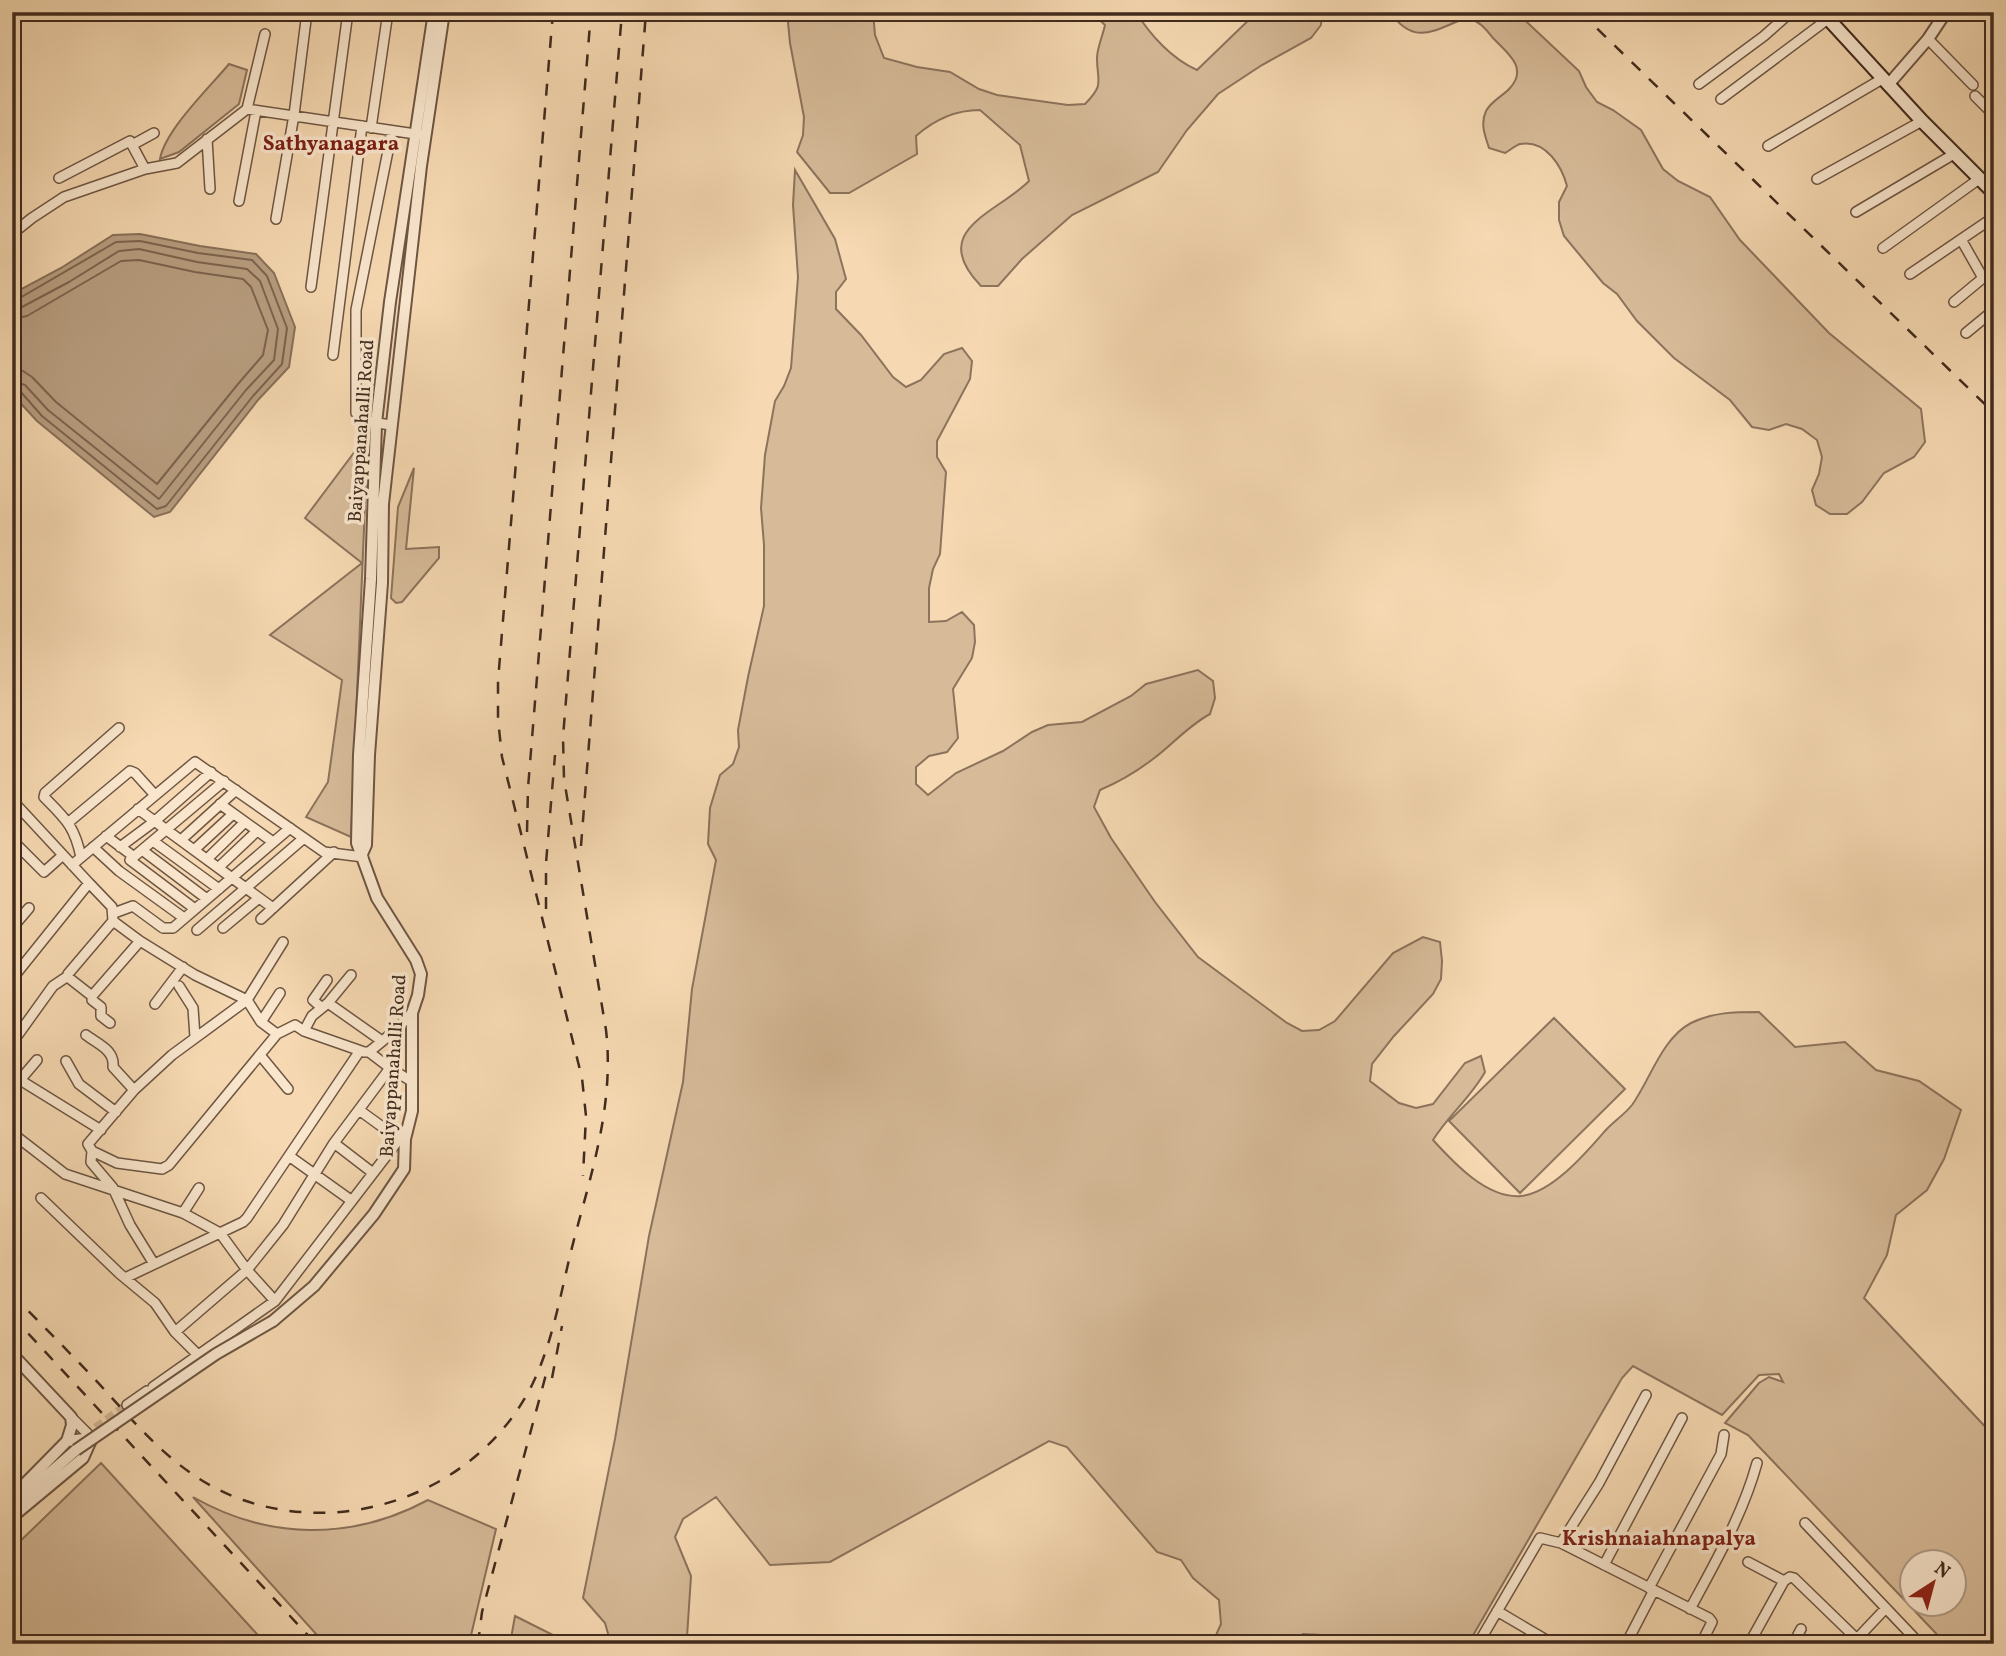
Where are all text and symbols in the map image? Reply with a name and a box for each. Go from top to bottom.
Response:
district label: Sathyanagara [263,130,399,159]
street label: Baiyappanahalli Road [343,339,381,523]
street label: Baiyappanahalli Road [375,974,413,1158]
district label: Krishnaiahnapalya [1562,1525,1756,1554]
north arrow [1898,1548,1968,1618]
text: N [1929,1556,1955,1586]

